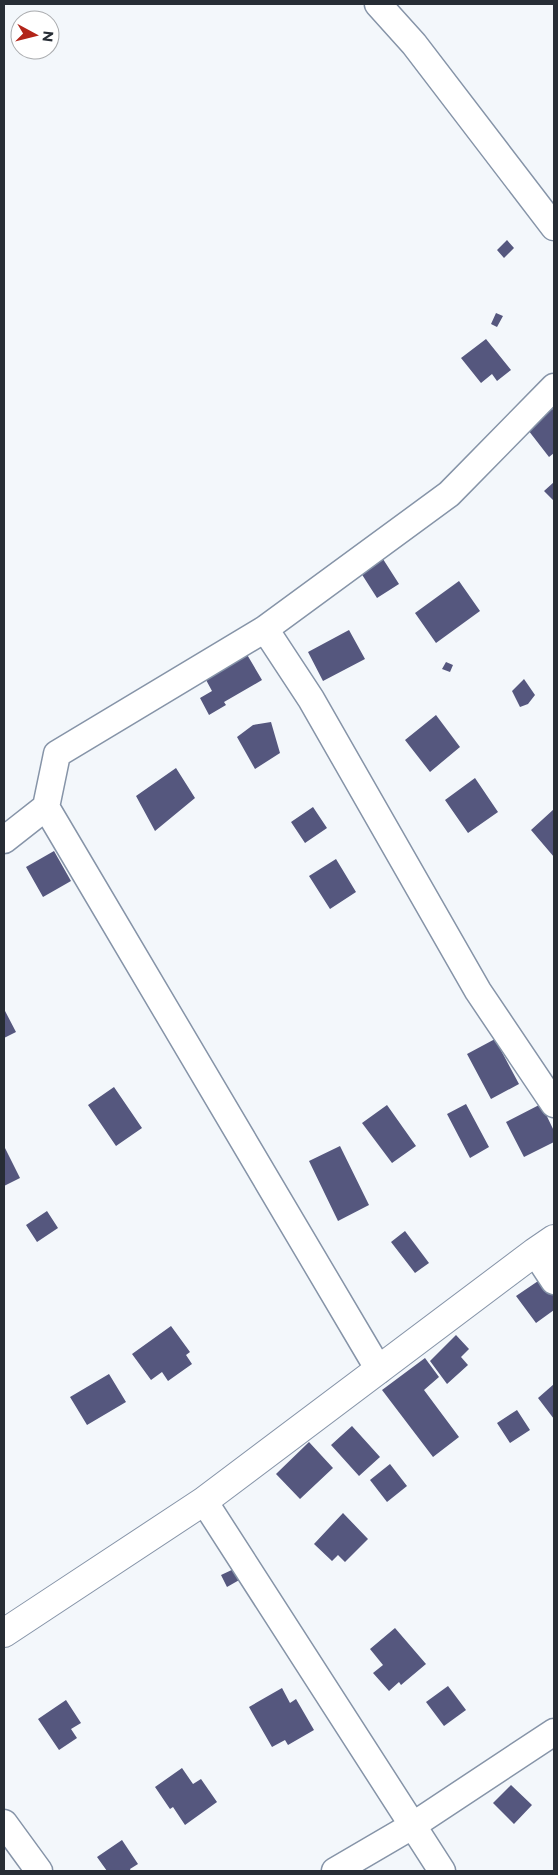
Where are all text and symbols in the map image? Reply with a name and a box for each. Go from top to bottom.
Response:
north arrow [10,10,60,60]
text: N [38,30,58,43]

